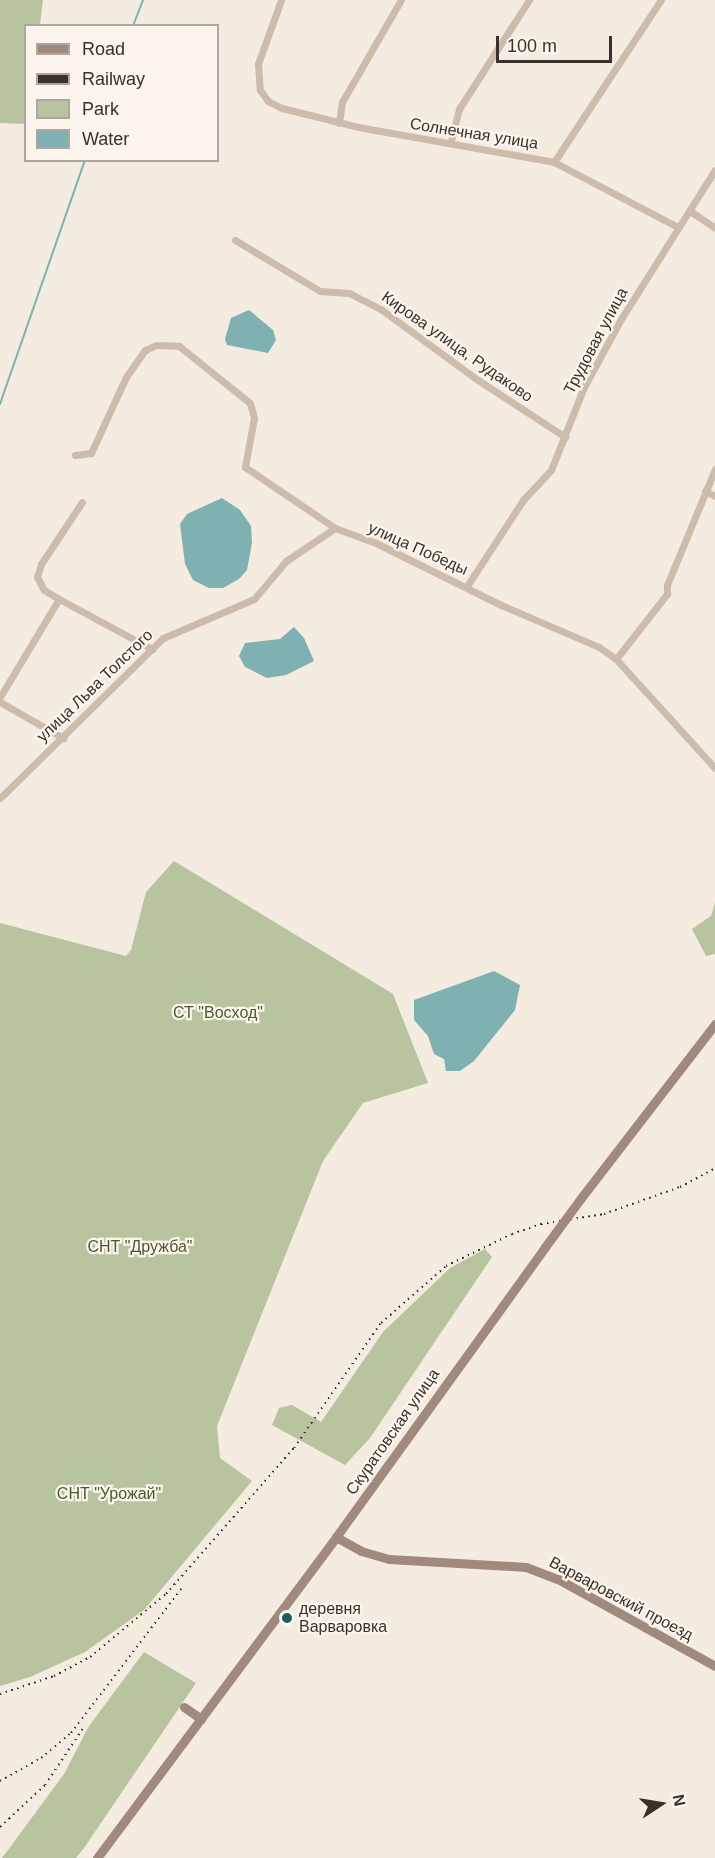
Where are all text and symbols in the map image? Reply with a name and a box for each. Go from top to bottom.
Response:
legend [24,24,219,162]
scale bar [499,24,614,62]
text: 100 m [507,36,557,56]
text: Road [82,39,125,59]
text: Railway [82,69,145,89]
text: Park [82,99,119,119]
street label: Солнечная улица [408,114,540,154]
text: Water [82,129,129,149]
street label: Трудовая улица [560,285,632,397]
street label: Кирова улица, Рудаково [378,287,536,407]
street label: улица Победы [365,518,471,580]
street label: улица Льва Толстого [33,626,157,746]
park label: СТ "Восход" [173,1003,263,1023]
park label: СНТ "Дружба" [88,1237,192,1257]
street label: Скуратовская улица [342,1365,444,1499]
park label: СНТ "Урожай" [57,1484,161,1504]
street label: Варваровский проезд [546,1553,696,1645]
place label: деревня Варваровка [299,1599,387,1637]
marker: деревня Варваровка [280,1611,294,1625]
north arrow [631,1774,691,1834]
text: N [670,1793,689,1808]

